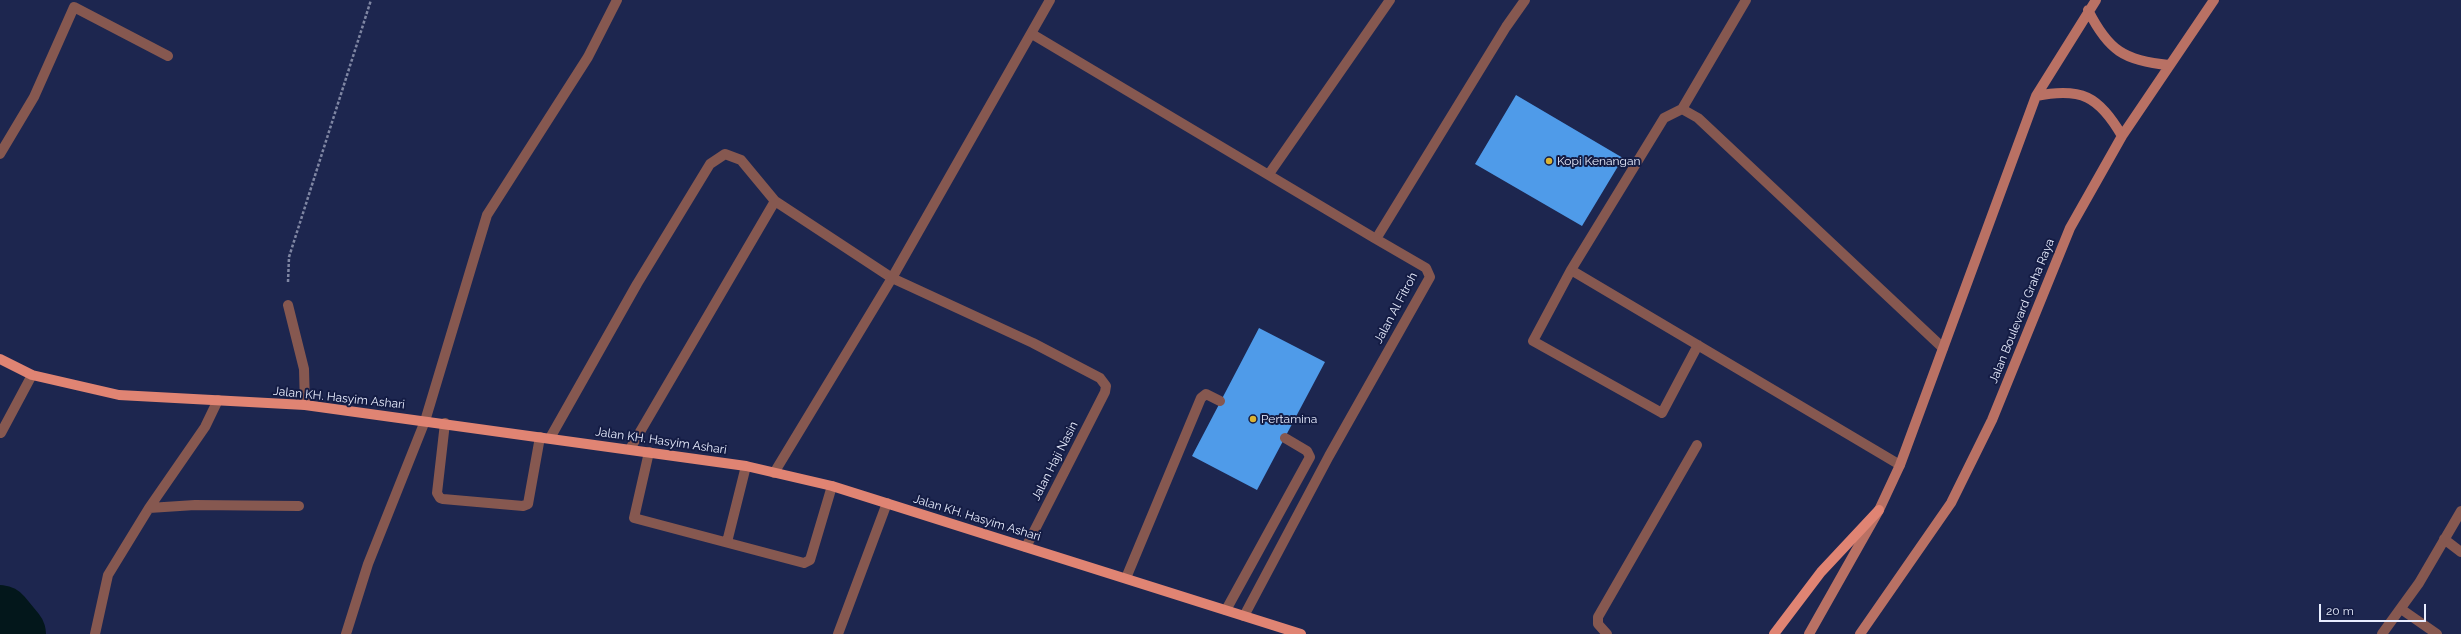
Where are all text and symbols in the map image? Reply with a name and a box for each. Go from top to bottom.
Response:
place label: Kopi Kenangan [1557,154,1640,168]
marker: Kopi Kenangan [1544,156,1554,166]
street label: Jalan Boulevard Graha Raya [1986,237,2058,385]
street label: Jalan Al Fitroh [1371,270,1421,346]
street label: Jalan KH. Hasyim Ashari [272,384,406,412]
place label: Pertamina [1261,412,1317,426]
marker: Pertamina [1248,414,1258,424]
street label: Jalan Haji Nasin [1029,419,1081,503]
street label: Jalan KH. Hasyim Ashari [594,425,728,457]
street label: Jalan KH. Hasyim Ashari [912,492,1042,544]
scale bar [2321,596,2428,622]
text: 20 m [2326,604,2354,618]

